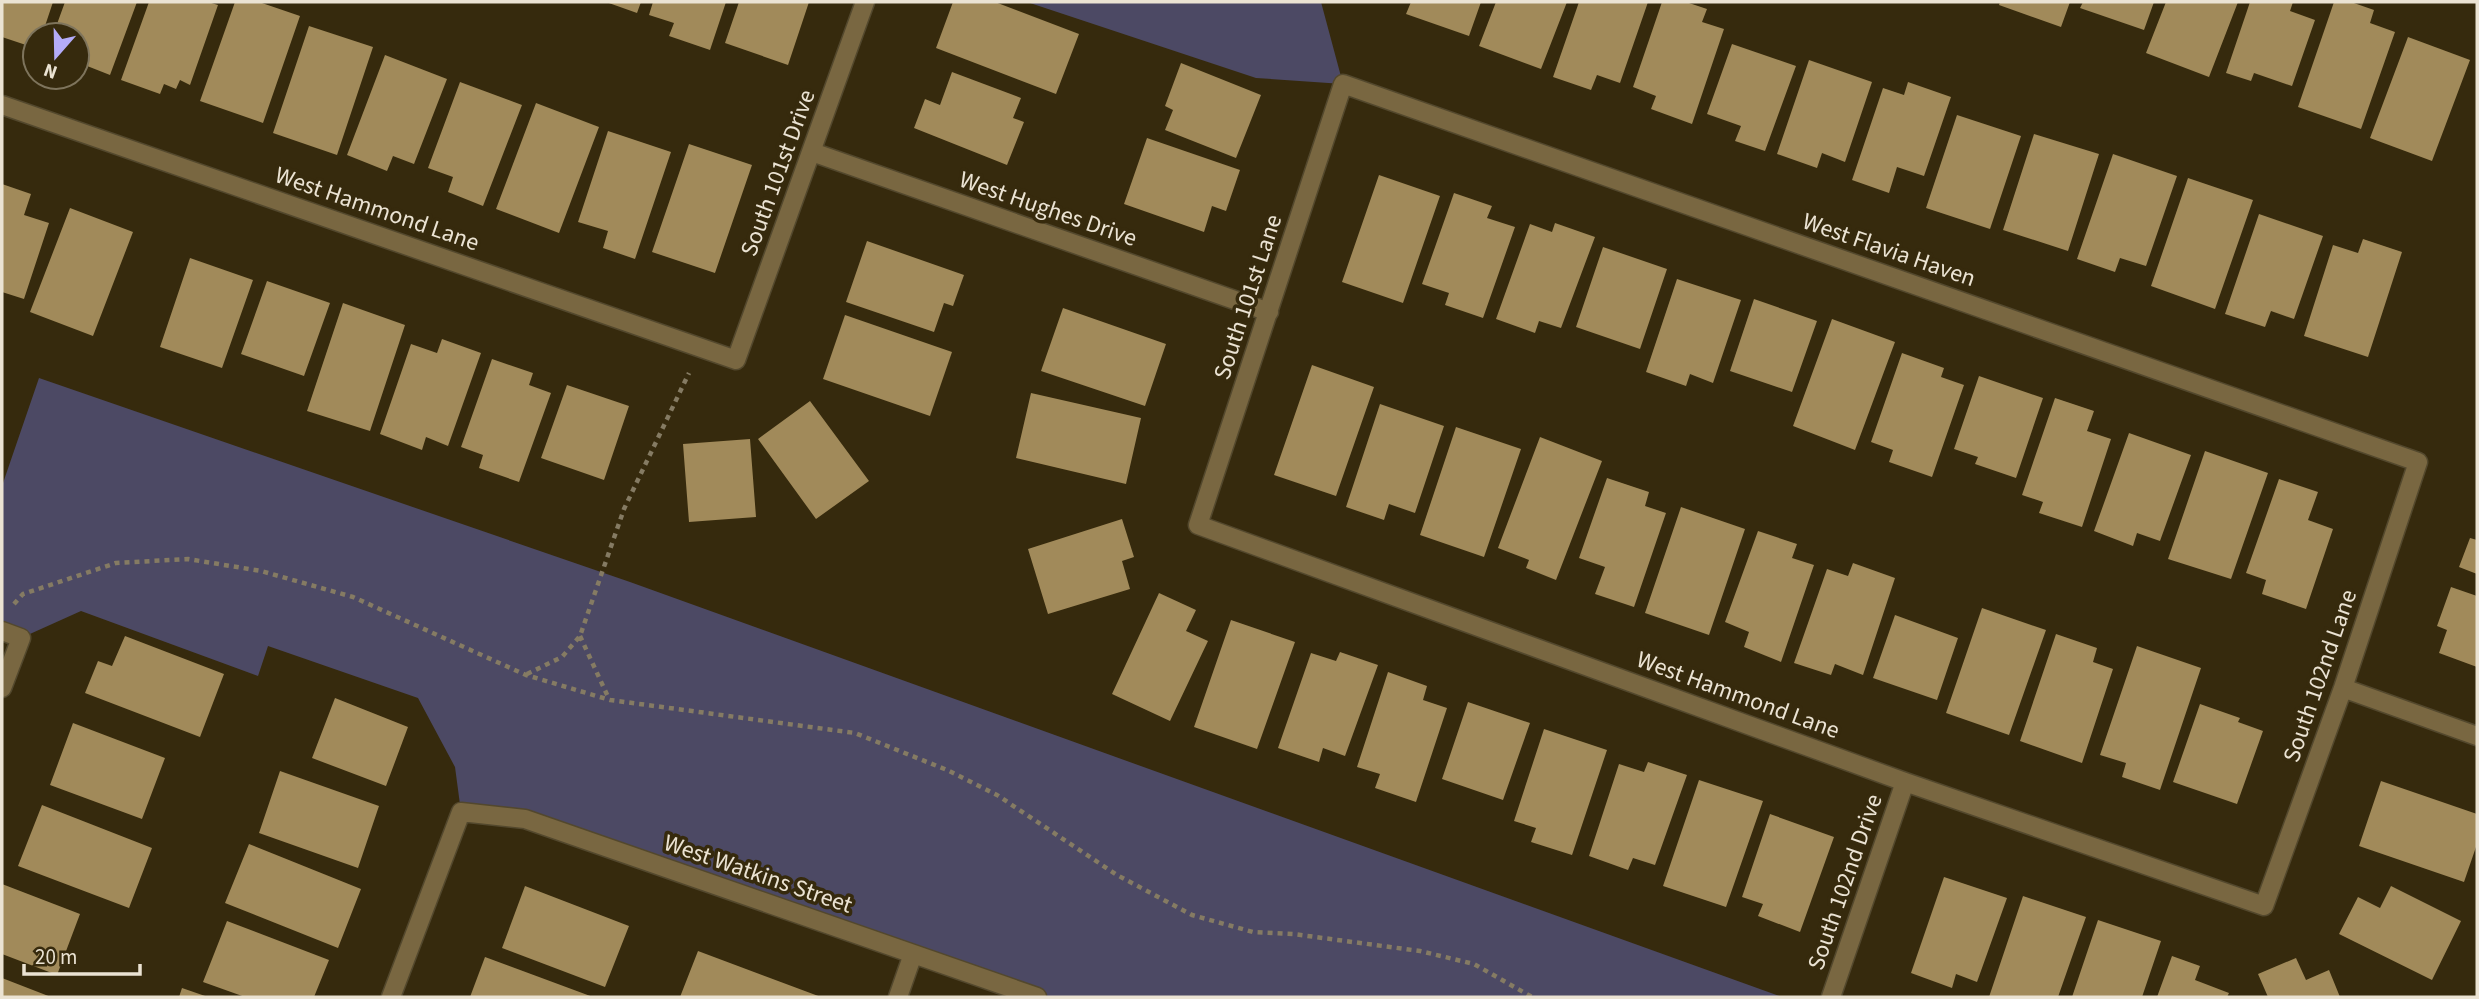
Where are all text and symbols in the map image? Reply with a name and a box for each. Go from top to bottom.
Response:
north arrow [21,21,91,91]
text: N [40,56,61,85]
street label: South 101st Drive [732,85,824,261]
street label: West Hammond Lane [270,158,484,260]
street label: West Hughes Drive [954,162,1142,256]
street label: West Flavia Haven [1798,204,1980,296]
street label: South 101st Lane [1205,210,1291,384]
street label: South 102nd Lane [2274,585,2366,767]
street label: West Hammond Lane [1632,642,1844,748]
street label: South 102nd Drive [1799,789,1891,975]
street label: West Watkins Street [659,825,857,923]
scale bar [24,932,140,976]
text: 20 m [35,942,77,972]

